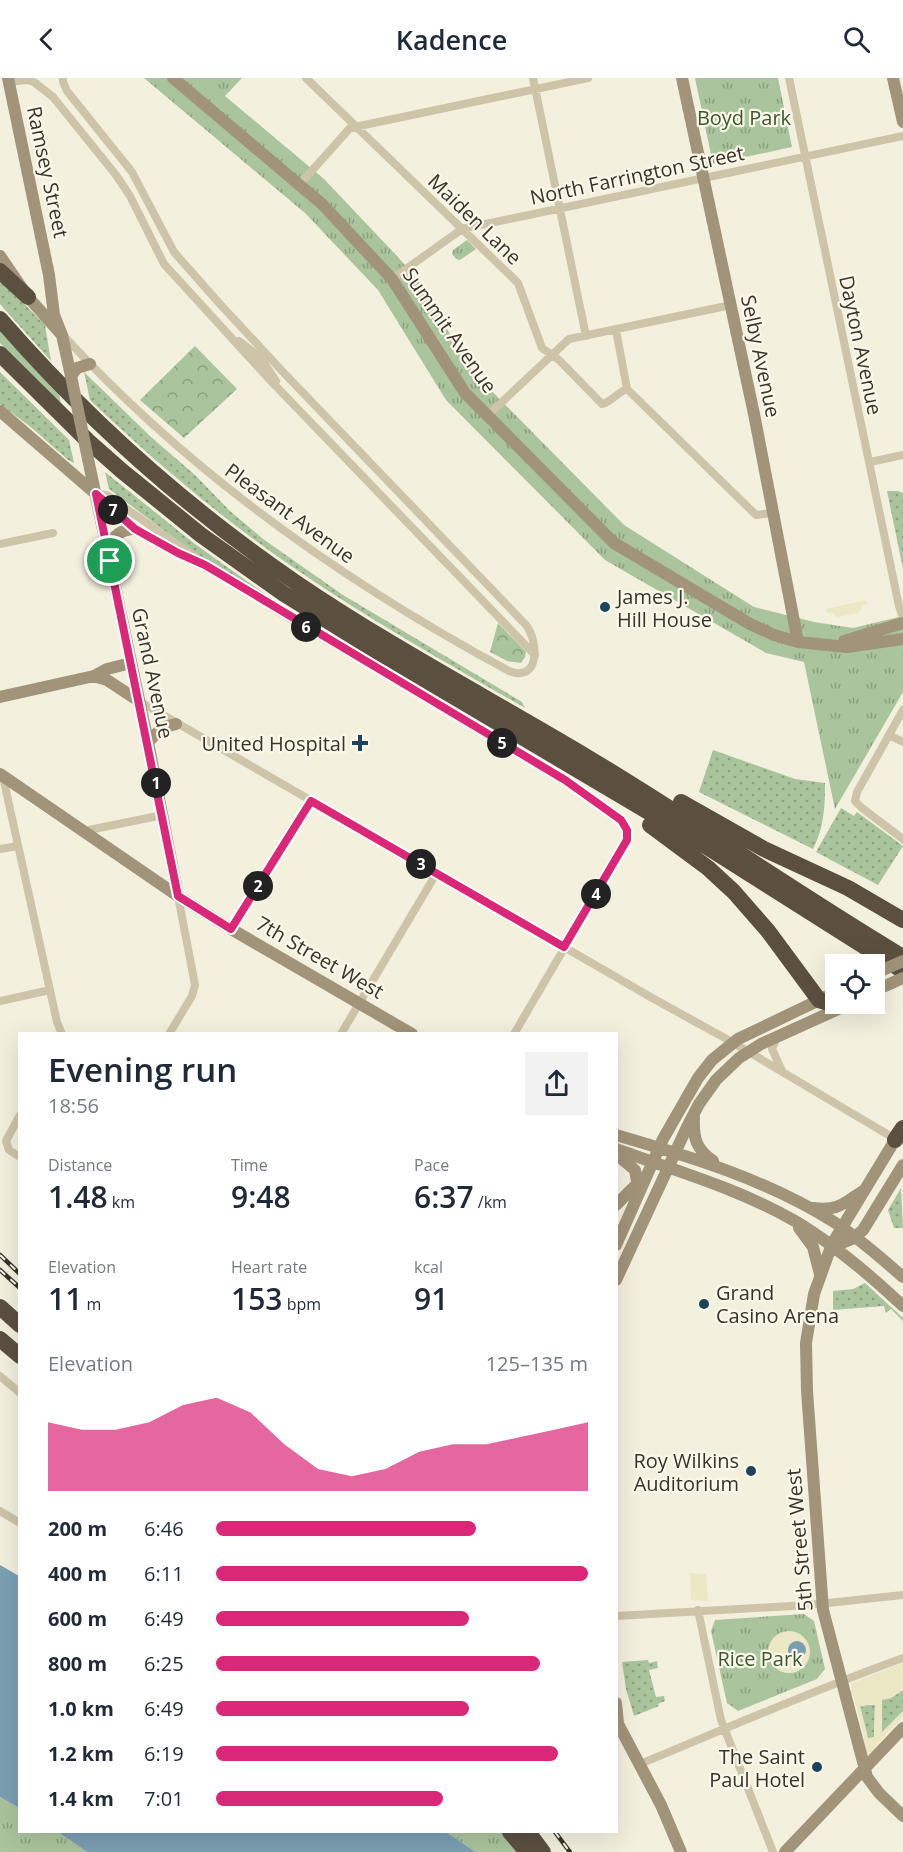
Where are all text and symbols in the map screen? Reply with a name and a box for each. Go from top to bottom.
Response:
text: Kadence [396,21,507,58]
icon: back [30,23,63,56]
icon: search [840,23,873,56]
street label: Ramsey Street [21,104,75,240]
park label: Boyd Park [697,104,792,131]
street label: North Farrington Street [527,139,747,211]
street label: Maiden Lane [422,168,528,270]
street label: Summit Avenue [397,262,503,398]
street label: Dayton Avenue [833,273,889,417]
street label: Selby Avenue [735,292,787,420]
street label: Pleasant Avenue [220,457,360,569]
pin: 7 [98,495,128,525]
text: 7 [108,499,118,521]
pin [84,535,135,586]
icon: arrive [93,544,126,577]
place label: James J. Hill House [615,583,712,633]
marker: James J. Hill House [598,600,612,614]
street label: Grand Avenue [126,605,180,741]
pin: 6 [291,612,321,642]
text: 6 [301,616,311,638]
pin: 5 [487,728,517,758]
place label: United Hospital [201,730,346,757]
text: 5 [497,732,507,754]
marker: United Hospital [351,734,369,752]
pin: 1 [141,768,171,798]
text: 1 [151,772,161,794]
pin: 3 [406,849,436,879]
text: 3 [416,853,426,875]
pin: 2 [243,871,273,901]
text: 2 [253,875,263,897]
pin: 4 [581,879,611,909]
text: 4 [591,883,601,905]
street label: 7th Street West [251,909,389,1005]
map controls [825,954,885,1014]
button: locate [825,954,885,1014]
text: Evening run [48,1047,237,1092]
button: share [525,1052,588,1115]
text: 18:56 [48,1092,99,1119]
text: Distance [48,1154,112,1176]
text: Time [231,1154,268,1176]
text: Pace [414,1154,449,1176]
text: 1.48 [48,1176,108,1217]
text: 9:48 [231,1176,291,1217]
text: 6:37 [414,1176,474,1217]
text: km [108,1191,135,1213]
text: /km [474,1191,507,1213]
text: Elevation [48,1256,116,1278]
text: Heart rate [231,1256,307,1278]
text: kcal [414,1256,443,1278]
text: 11 [48,1278,82,1319]
text: 153 [231,1278,282,1319]
text: 91 [414,1278,448,1319]
place label: Grand Casino Arena [716,1279,839,1329]
text: m [82,1293,101,1315]
text: bpm [282,1293,321,1315]
marker: Grand Casino Arena [697,1297,711,1311]
text: Elevation [48,1350,133,1377]
text: 125–135 m [486,1350,588,1377]
place label: Roy Wilkins Auditorium [633,1447,739,1497]
marker: Roy Wilkins Auditorium [744,1464,758,1478]
street label: 5th Street West [779,1467,819,1613]
text: 200 m [48,1515,107,1542]
text: 6:46 [144,1515,184,1542]
text: 400 m [48,1560,107,1587]
text: 6:11 [144,1560,184,1587]
text: 600 m [48,1605,107,1632]
text: 6:49 [144,1605,184,1632]
park label: Rice Park [717,1645,803,1672]
text: 800 m [48,1650,107,1677]
text: 6:25 [144,1650,184,1677]
text: 1.0 km [48,1695,114,1722]
text: 6:49 [144,1695,184,1722]
text: 1.2 km [48,1740,114,1767]
text: 6:19 [144,1740,184,1767]
place label: The Saint Paul Hotel [709,1743,805,1793]
marker: The Saint Paul Hotel [810,1760,824,1774]
text: 1.4 km [48,1785,114,1812]
text: 7:01 [144,1785,184,1812]

